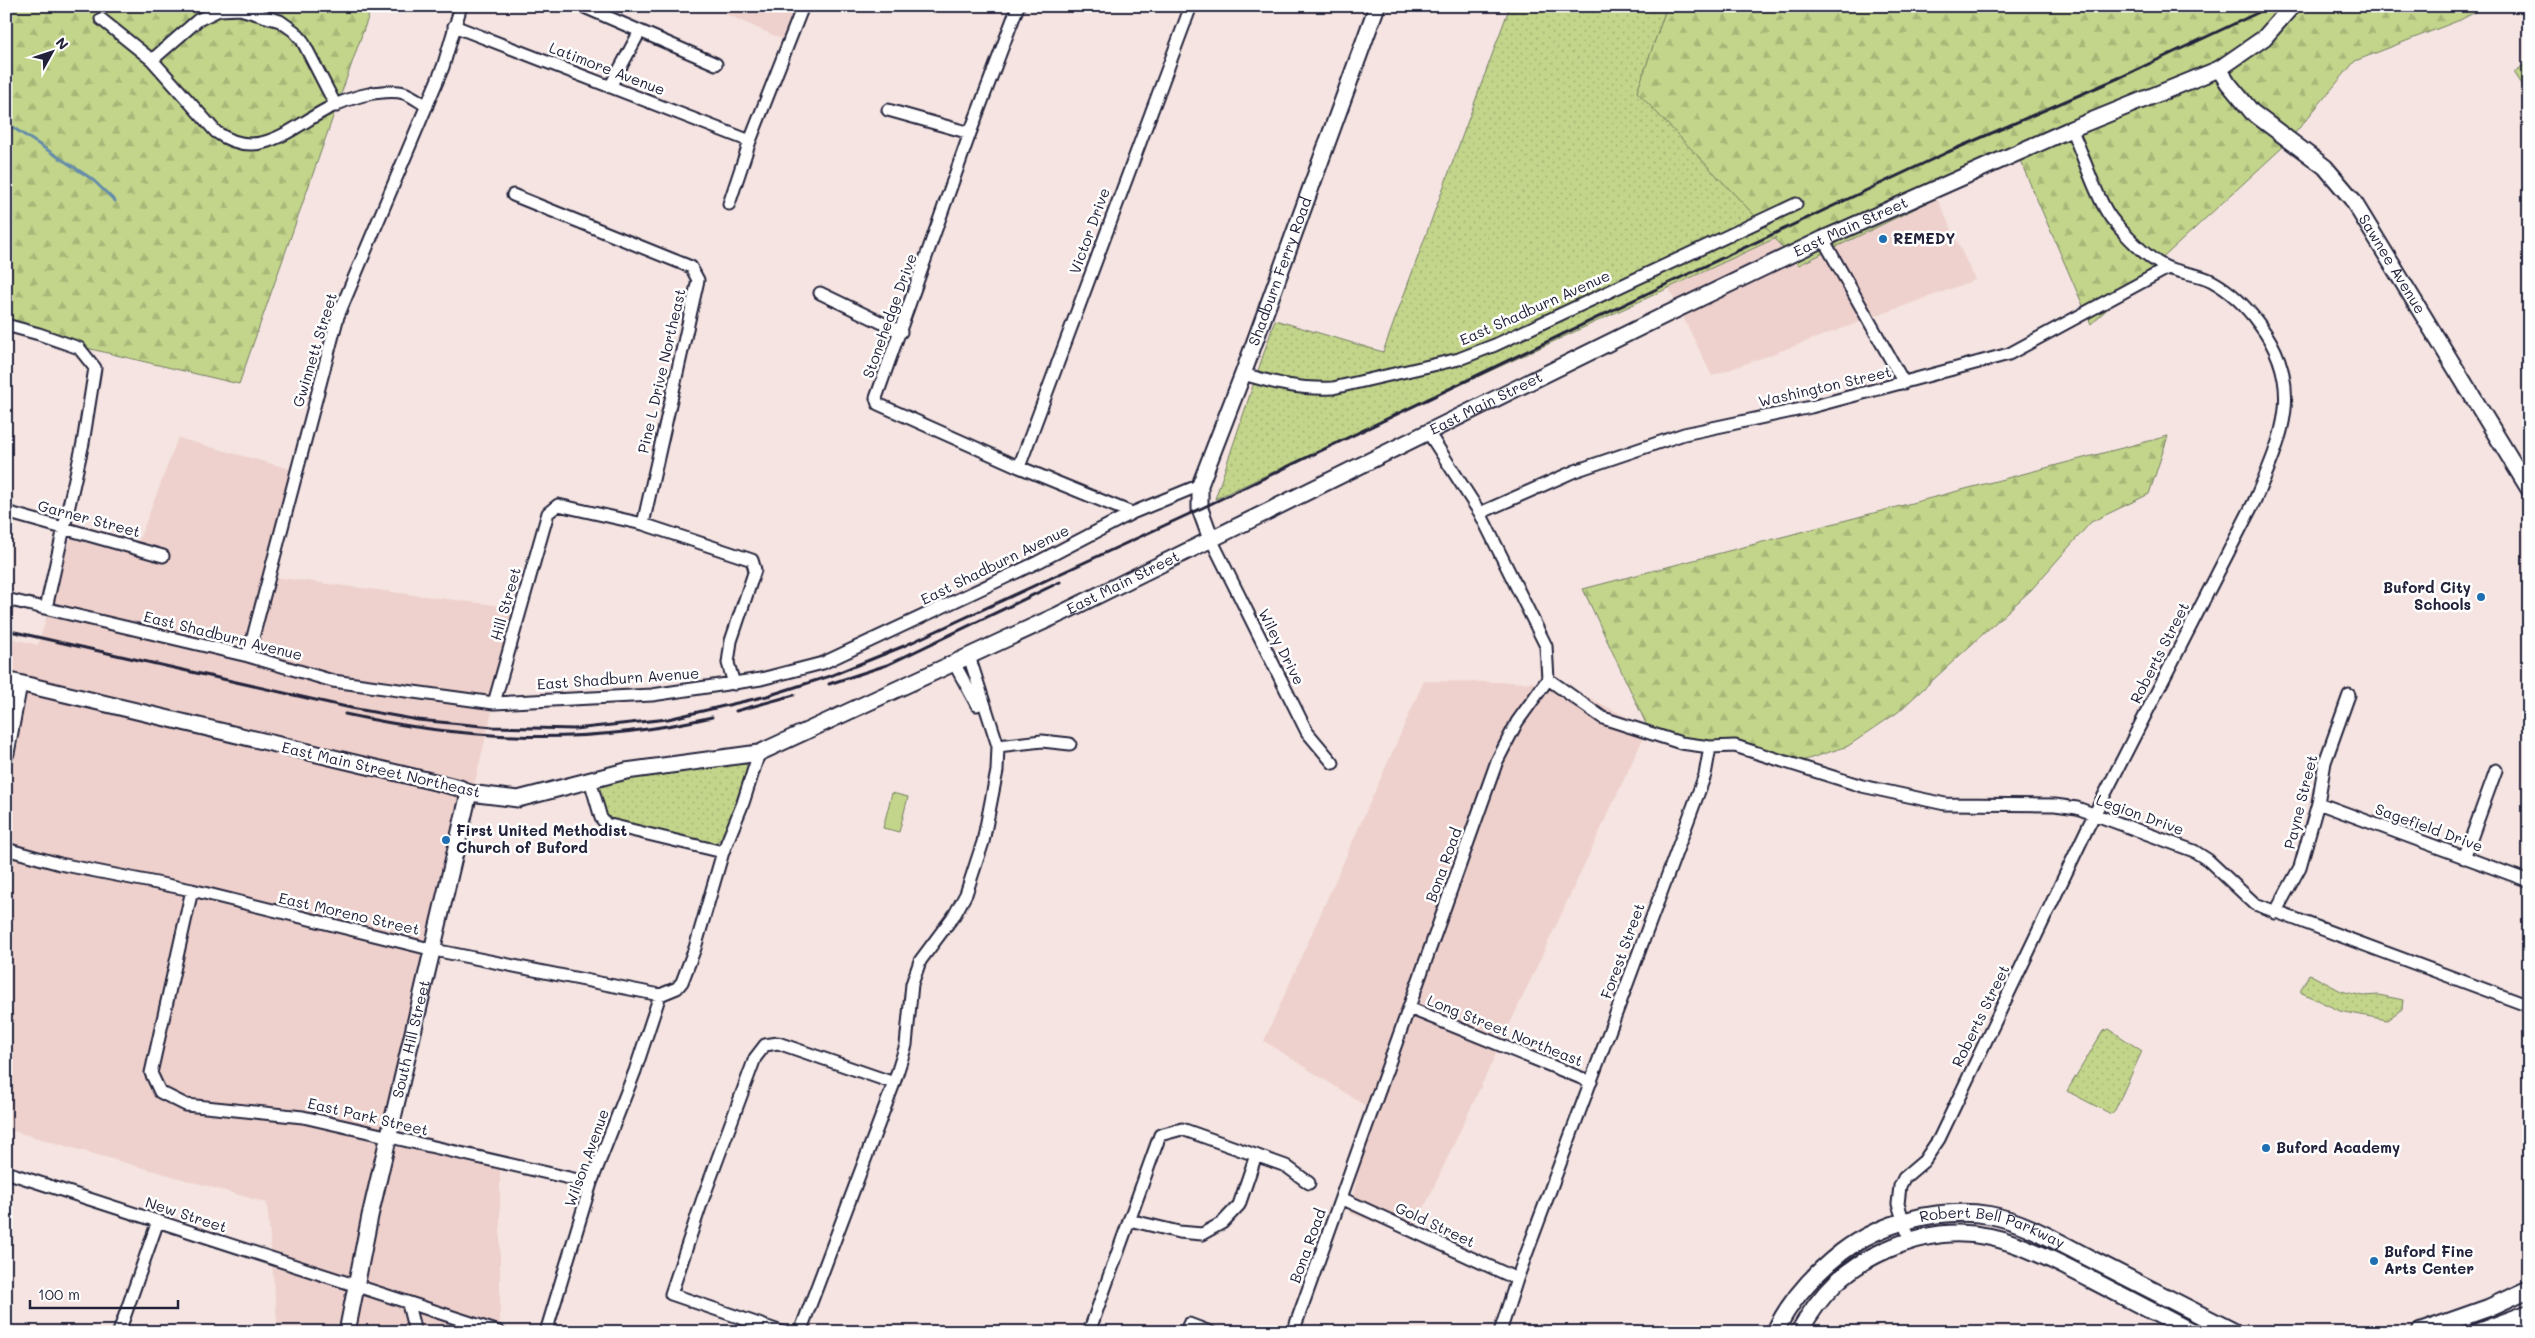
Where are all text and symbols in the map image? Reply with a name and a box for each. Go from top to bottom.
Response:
north arrow [28,28,78,78]
text: N [52,33,73,54]
street label: Latimore Avenue [546,37,668,99]
street label: Victor Drive [1064,185,1114,277]
street label: East Main Street [1790,192,1911,261]
street label: Shadburn Ferry Road [1243,194,1316,348]
street label: Sawnee Avenue [2355,210,2431,317]
place label: REMEDY [1893,228,1955,248]
marker: REMEDY [1877,233,1889,245]
street label: Stonehedge Drive [857,251,921,381]
street label: East Shadburn Avenue [1456,265,1613,349]
street label: Pine L Drive Northeast [632,286,690,455]
street label: Gwinnett Street [287,290,341,410]
street label: Washington Street [1756,361,1893,411]
street label: East Main Street [1426,366,1546,439]
street label: Garner Street [36,495,143,541]
street label: East Shadburn Avenue [917,519,1072,609]
street label: East Main Street [1063,546,1182,618]
street label: Hill Street [485,565,525,643]
place label: Buford City Schools [2383,577,2471,614]
marker: Buford City Schools [2475,591,2487,603]
street label: Roberts Street [2125,598,2193,707]
street label: Wiley Drive [1254,605,1310,688]
street label: East Shadburn Avenue [142,606,305,664]
street label: East Shadburn Avenue [536,662,700,694]
street label: East Main Street Northeast [280,736,483,802]
street label: Payne Street [2279,753,2321,851]
street label: Legion Drive [2094,789,2187,839]
street label: Sagefield Drive [2373,798,2486,856]
place label: First United Methodist Church of Buford [456,820,628,857]
street label: Bona Road [1420,825,1466,905]
marker: First United Methodist Church of Buford [440,834,452,846]
street label: East Moreno Street [277,887,422,939]
street label: Forest Street [1595,900,1649,1001]
street label: Roberts Street [1947,961,2013,1070]
street label: South Hill Street [387,978,434,1100]
street label: Long Street Northeast [1425,990,1586,1070]
street label: East Park Street [306,1092,430,1140]
street label: Wilson Avenue [559,1106,613,1209]
place label: Buford Academy [2276,1137,2400,1157]
marker: Buford Academy [2260,1142,2272,1154]
street label: New Street [143,1191,230,1237]
street label: Gold Street [1392,1197,1479,1251]
street label: Robert Bell Parkway [1918,1202,2069,1253]
street label: Bona Road [1284,1206,1330,1286]
place label: Buford Fine Arts Center [2384,1241,2474,1278]
marker: Buford Fine Arts Center [2368,1255,2380,1267]
scale bar [30,1278,178,1310]
text: 100 m [38,1284,80,1304]

